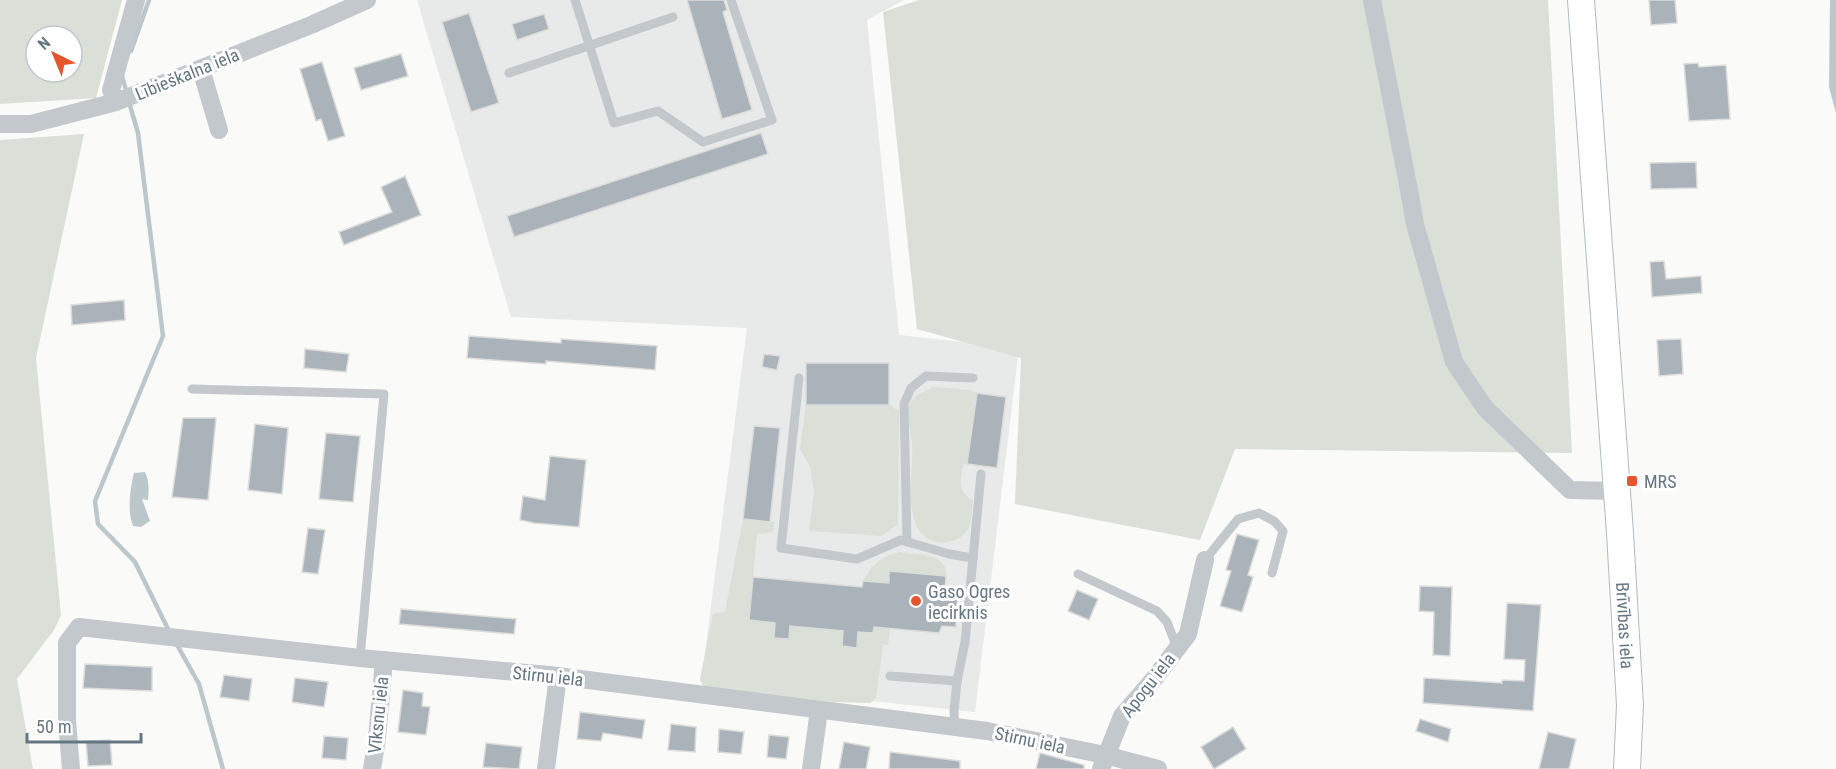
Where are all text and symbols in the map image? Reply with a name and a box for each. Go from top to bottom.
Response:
north arrow [24,24,84,84]
text: N [34,33,54,54]
street label: Lībieškalna iela [132,44,242,104]
place label: MRS [1644,471,1676,492]
marker: MRS [1625,474,1639,488]
place label: Gaso Ogres iecirknis [928,581,1010,623]
street label: Brīvības iela [1612,582,1638,669]
marker: Gaso Ogres iecirknis [909,594,923,608]
street label: Apogu iela [1117,649,1179,721]
street label: Stirnu iela [512,662,584,690]
street label: Vīksnu iela [364,675,392,755]
scale bar [27,706,141,744]
text: 50 m [36,716,71,737]
street label: Stirnu iela [993,722,1067,758]

